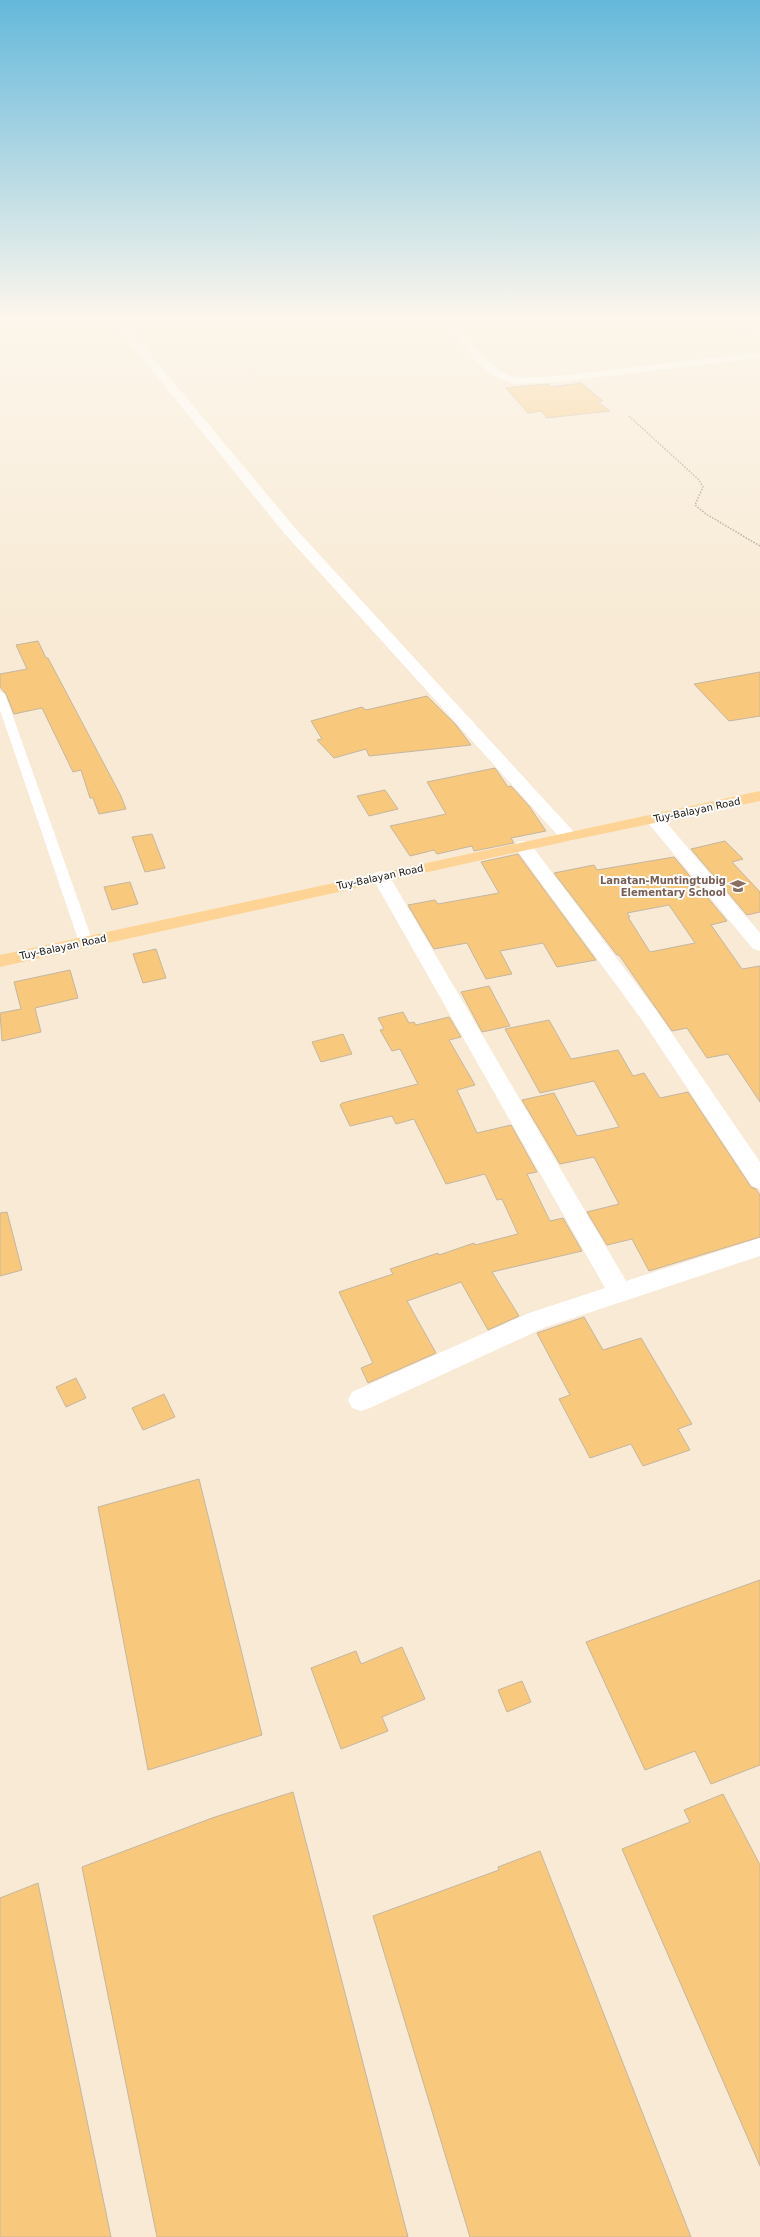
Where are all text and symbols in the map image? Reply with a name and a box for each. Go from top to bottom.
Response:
street label: Tuy-Balayan Road [652,795,741,825]
street label: Tuy-Balayan Road [335,862,424,892]
place label: Lanatan-Muntingtubig Elementary School [600,875,726,898]
school or university icon: Lanatan-Muntingtubig Elementary School [729,877,747,895]
street label: Tuy-Balayan Road [18,932,107,962]

